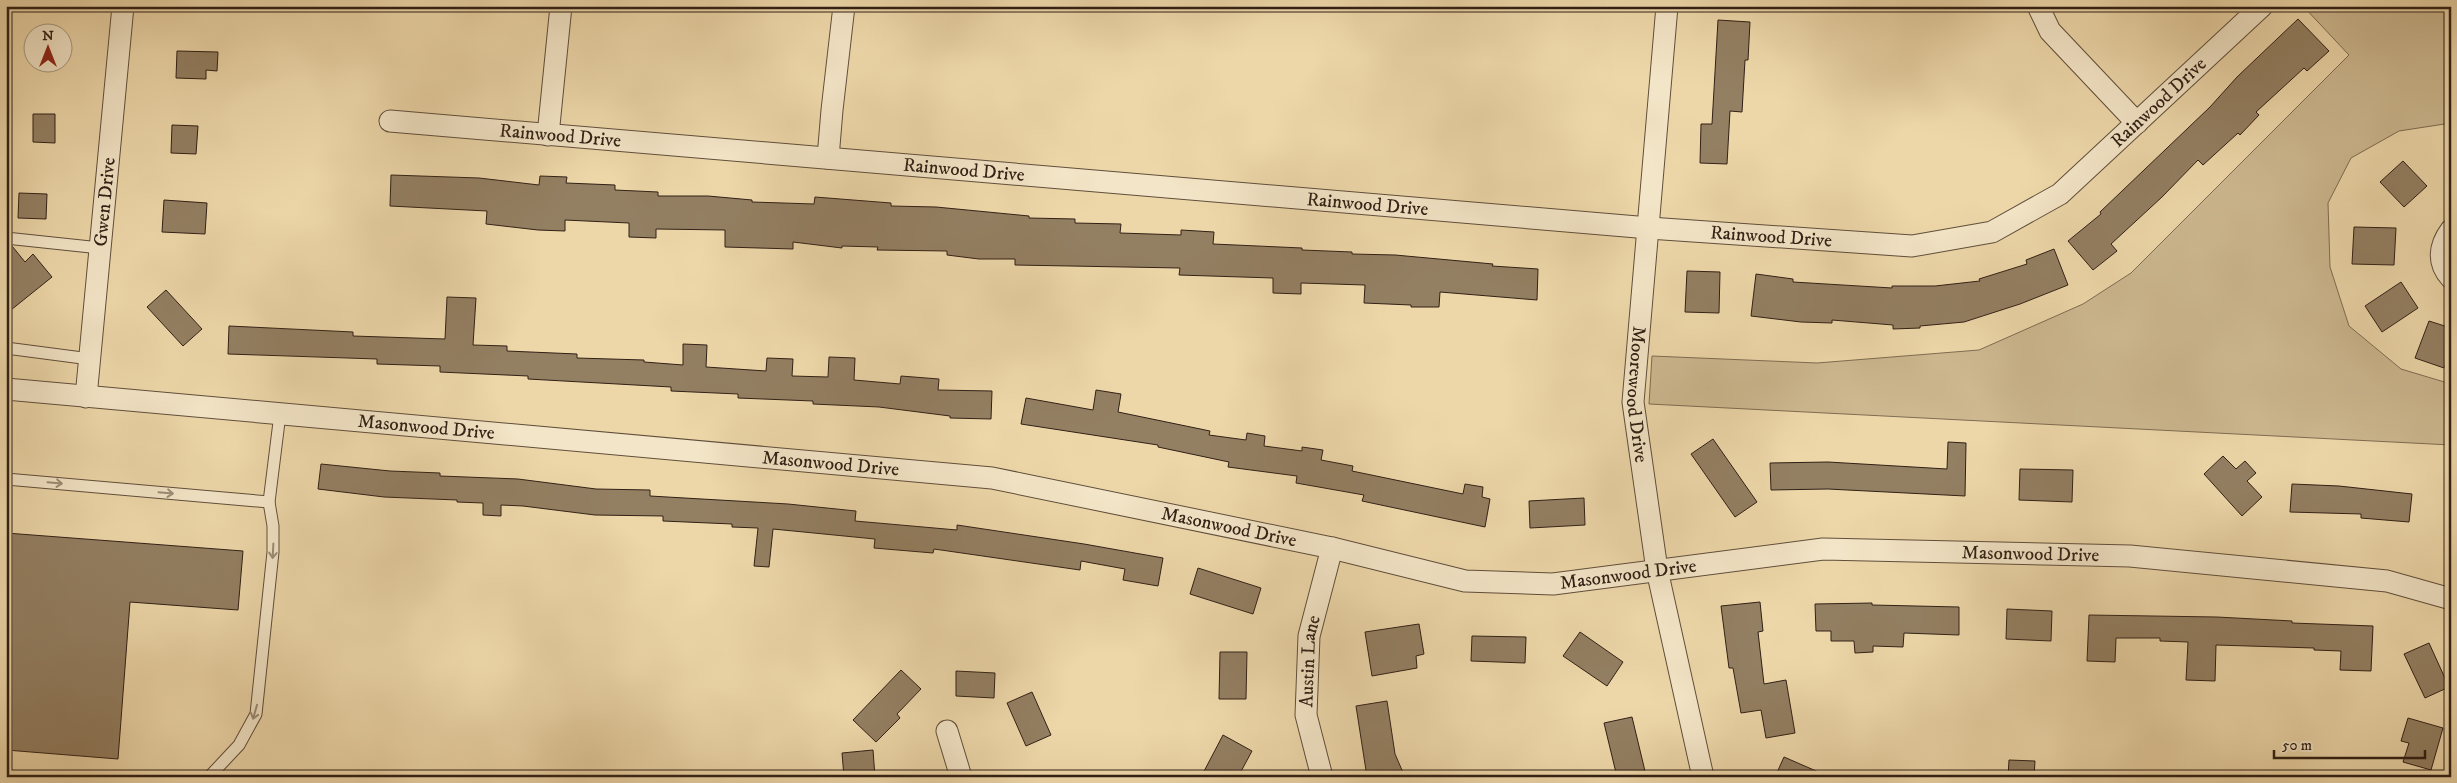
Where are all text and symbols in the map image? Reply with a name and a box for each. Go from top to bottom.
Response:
north arrow [22,22,72,72]
text: N [42,27,54,45]
street label: Rainwood Drive [2106,52,2211,152]
street label: Rainwood Drive [499,119,622,152]
street label: Rainwood Drive [902,153,1026,186]
street label: Gwen Drive [89,156,120,248]
street label: Rainwood Drive [1306,187,1429,221]
street label: Rainwood Drive [1710,221,1833,252]
street label: Moorewood Drive [1621,325,1653,464]
street label: Masonwood Drive [357,409,496,445]
street label: Masonwood Drive [761,446,900,481]
one-way arrow [47,478,63,488]
one-way arrow [158,488,174,498]
street label: Masonwood Drive [1159,502,1299,552]
street label: Masonwood Drive [1961,541,2100,567]
one-way arrow [268,542,277,558]
street label: Masonwood Drive [1559,554,1698,594]
street label: Austin Lane [1295,613,1325,708]
one-way arrow [250,704,260,720]
scale bar [2274,728,2426,760]
text: 50 m [2282,736,2312,755]

